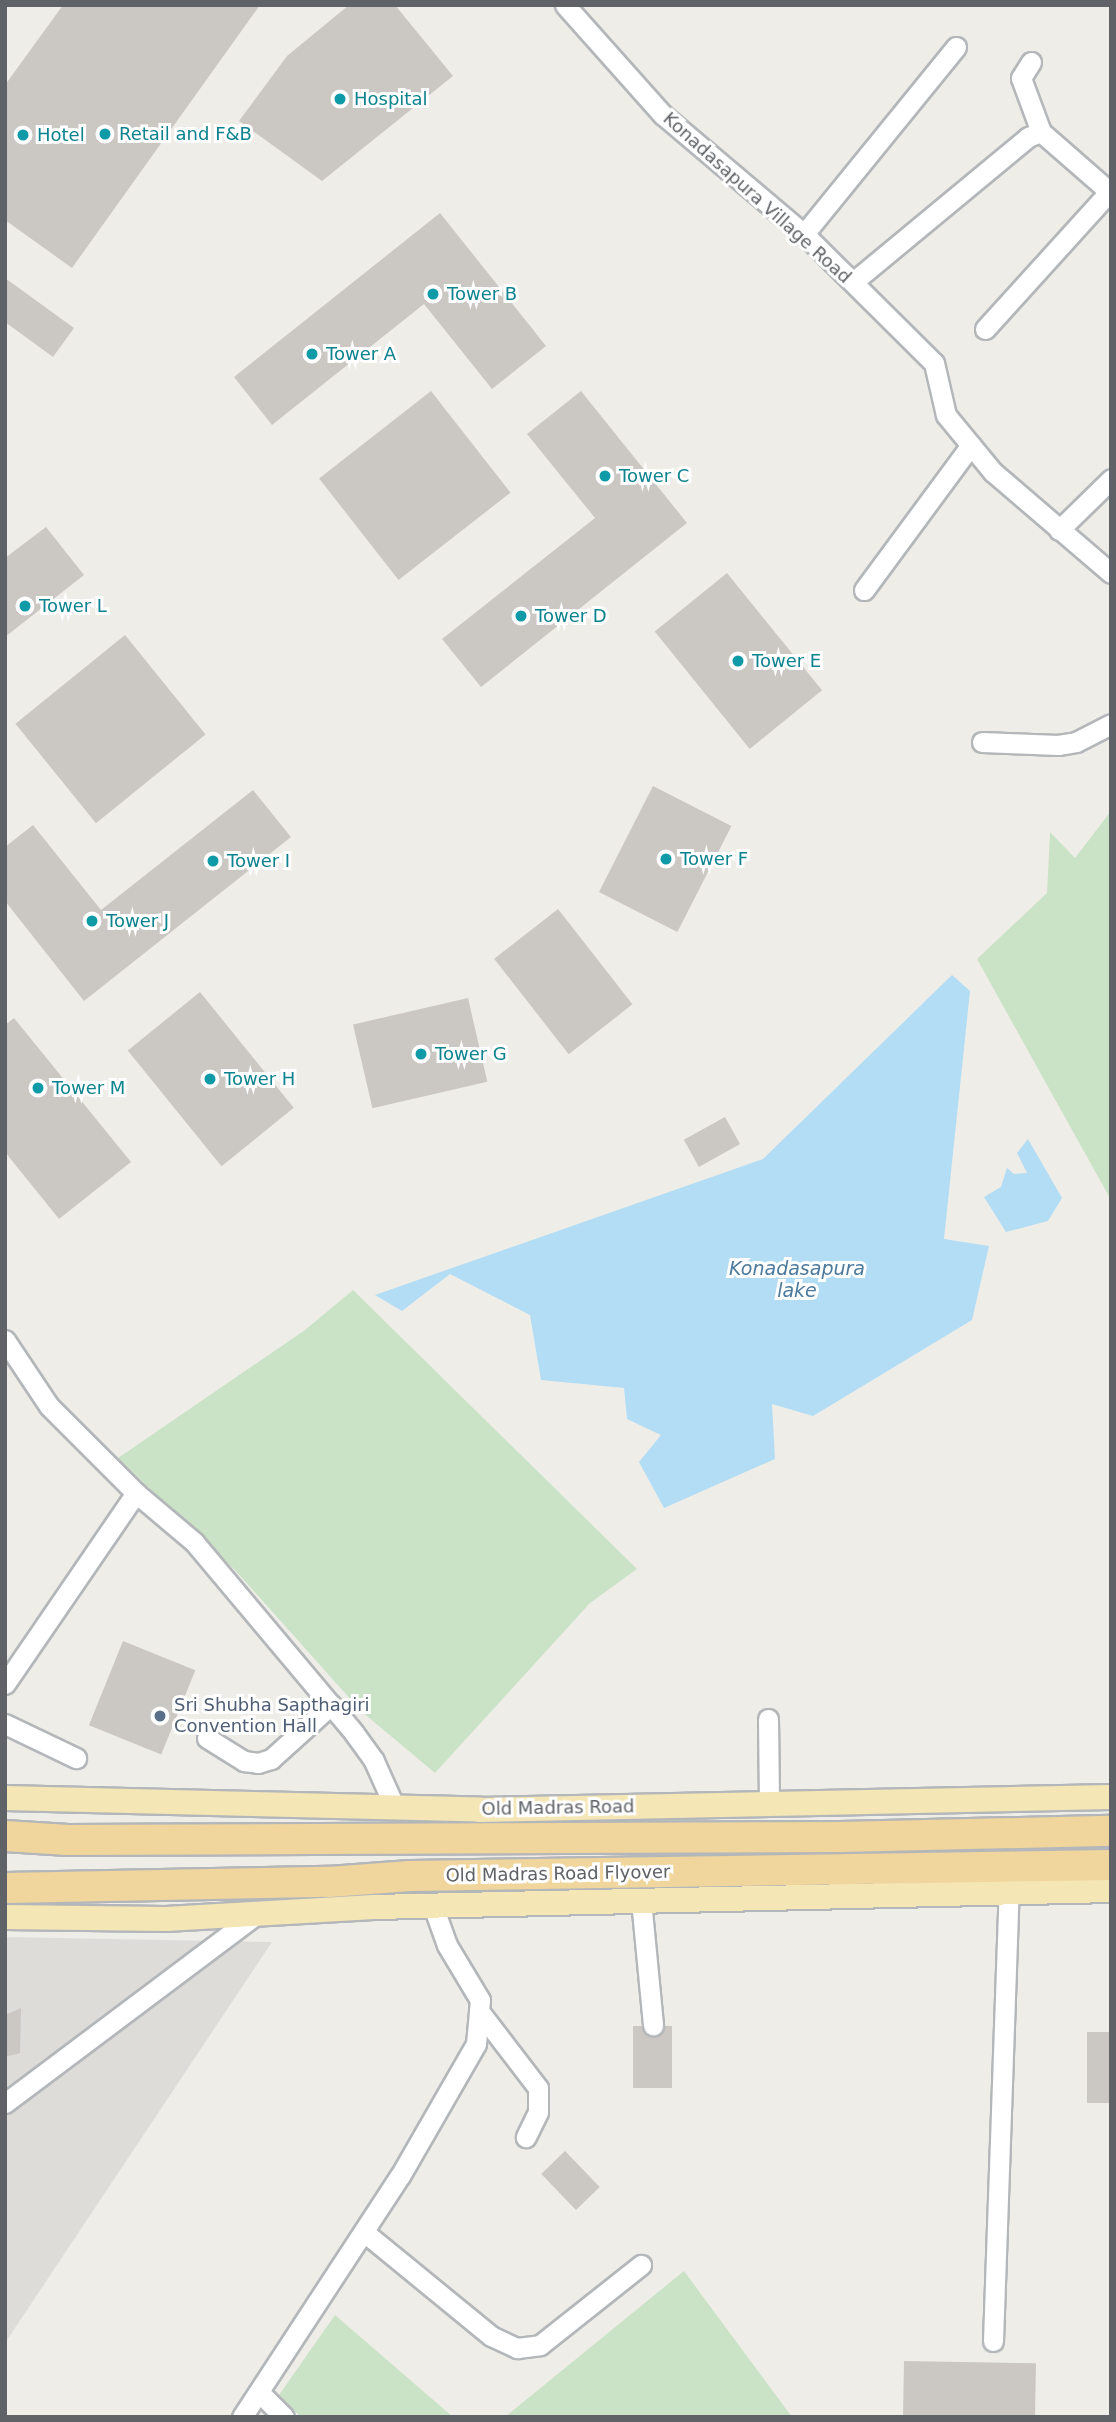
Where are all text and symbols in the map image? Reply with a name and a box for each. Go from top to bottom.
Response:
place label: Hospital [354,88,427,110]
marker: Hospital [332,91,348,107]
street label: Konadasapura Village Road [659,108,855,288]
place label: Retail and F&B [119,123,252,145]
place label: Hotel [37,124,85,146]
marker: Retail and F&B [97,126,113,142]
marker: Hotel [15,127,31,143]
place label: Tower B [447,283,517,305]
marker: Tower B [425,286,441,302]
place label: Tower A [326,343,396,365]
marker: Tower A [304,346,320,362]
place label: Tower C [619,465,689,487]
marker: Tower C [597,468,613,484]
place label: Tower L [39,595,107,617]
marker: Tower L [17,598,33,614]
place label: Tower D [535,605,607,627]
marker: Tower D [513,608,529,624]
place label: Tower E [752,650,821,672]
marker: Tower E [730,653,746,669]
place label: Tower F [680,848,748,870]
place label: Tower I [227,850,290,872]
marker: Tower F [658,851,674,867]
marker: Tower I [205,853,221,869]
place label: Tower J [106,910,169,932]
marker: Tower J [84,913,100,929]
place label: Tower G [435,1043,507,1065]
marker: Tower G [413,1046,429,1062]
place label: Tower H [224,1068,295,1090]
marker: Tower H [202,1071,218,1087]
place label: Tower M [52,1077,125,1099]
marker: Tower M [30,1080,46,1096]
water label: Konadasapura lake [729,1258,865,1302]
place label: Sri Shubha Sapthagiri Convention Hall [174,1695,370,1738]
marker: Sri Shubha Sapthagiri Convention Hall [152,1708,168,1724]
street label: Old Madras Road [481,1796,635,1820]
street label: Old Madras Road Flyover [445,1861,671,1887]

